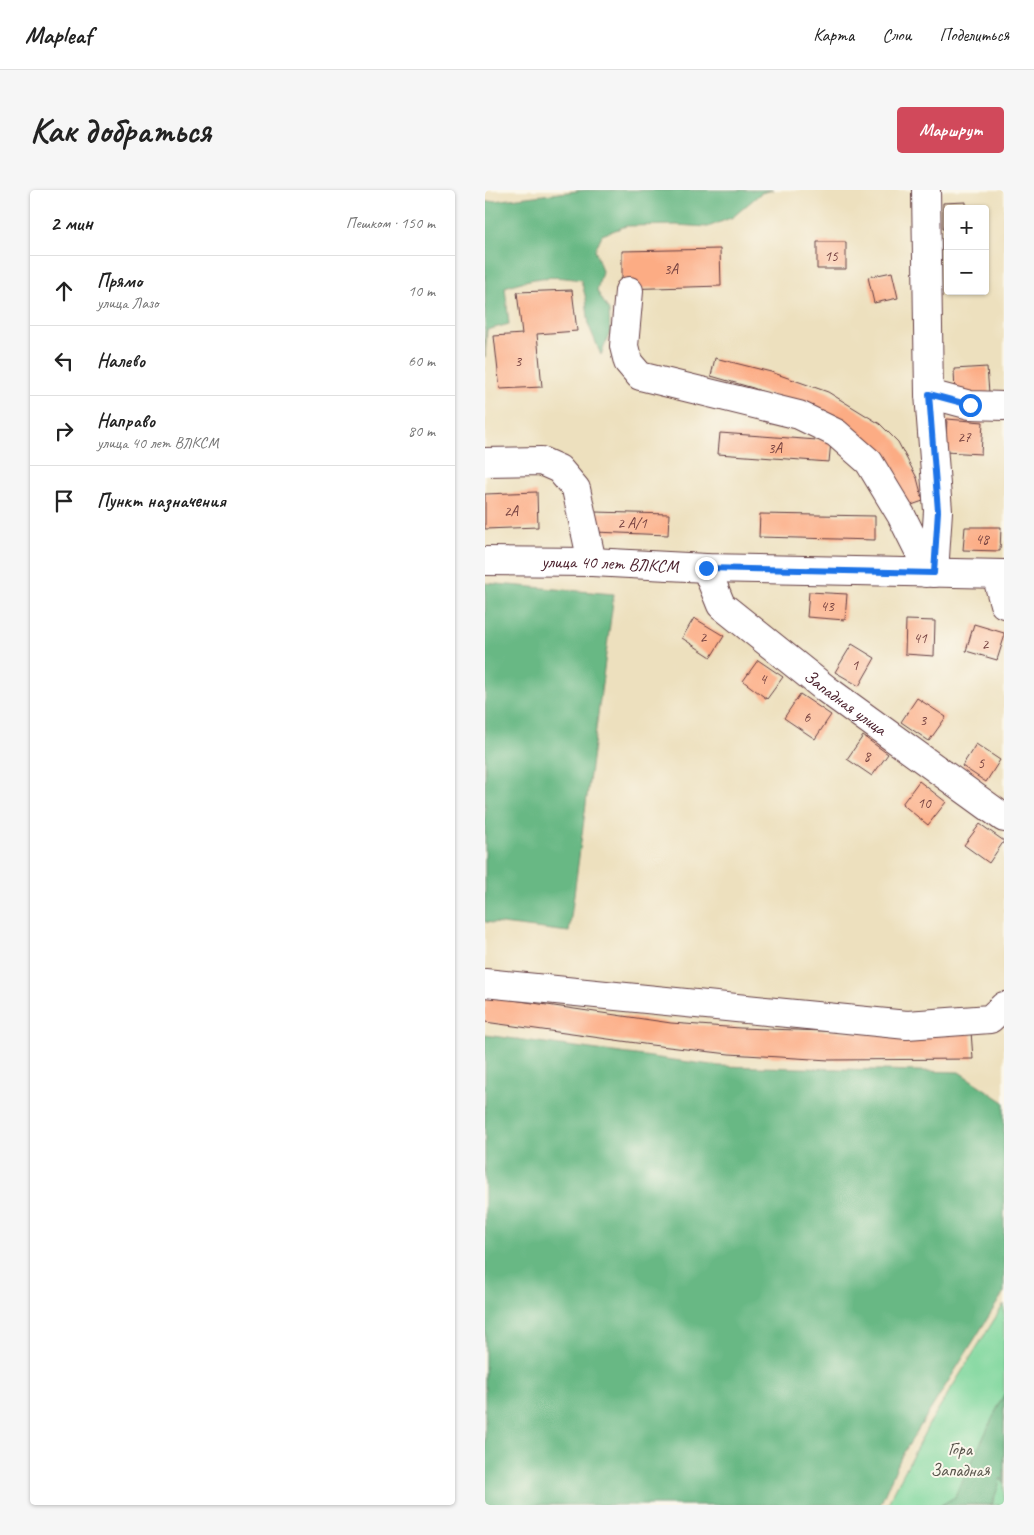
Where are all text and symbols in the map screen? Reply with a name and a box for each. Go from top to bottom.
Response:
text: Mapleaf [25,20,92,50]
text: Карта [813,24,854,46]
text: Слои [882,24,911,46]
text: Поделиться [939,24,1009,46]
button: Маршрут [897,107,1004,153]
text: Как добраться [30,108,211,153]
map controls [944,205,989,295]
button: + [944,205,989,250]
text: 2 мин [50,210,93,236]
text: Пешком · 150 m [346,213,435,233]
house number: 15 [824,247,839,266]
button: − [944,250,989,295]
house number: 3А [664,260,680,279]
text: Прямо [97,269,142,293]
icon: ahead [50,277,78,305]
text: 10 m [408,281,435,301]
text: улица Лазо [97,293,158,313]
icon: left [50,347,78,375]
text: Налево [97,349,145,373]
text: 60 m [408,351,435,371]
house number: 3 [515,352,523,371]
route start [959,394,982,417]
text: Направо [97,409,155,433]
icon: right [50,417,78,445]
text: 80 m [408,421,435,441]
house number: 27 [957,428,972,447]
text: улица 40 лет ВЛКСМ [97,433,219,453]
house number: 3А [768,439,784,458]
icon: arrive [50,487,78,515]
text: Пункт назначения [97,489,226,513]
house number: 2А [504,502,520,521]
house number: 2 А/1 [617,514,648,533]
house number: 48 [975,530,990,549]
street label: улица 40 лет ВЛКСМ [540,551,680,578]
route end [695,557,718,580]
house number: 43 [820,597,835,616]
house number: 2 [700,628,708,647]
house number: 41 [913,629,928,648]
house number: 2 [982,635,990,654]
house number: 1 [852,656,860,675]
street label: Западная улица [800,665,892,741]
house number: 4 [760,670,768,689]
house number: 6 [804,708,812,727]
house number: 3 [920,711,928,730]
house number: 8 [864,747,872,766]
house number: 5 [978,754,986,773]
house number: 10 [917,794,932,813]
park label: Гора Западная [930,1438,991,1481]

